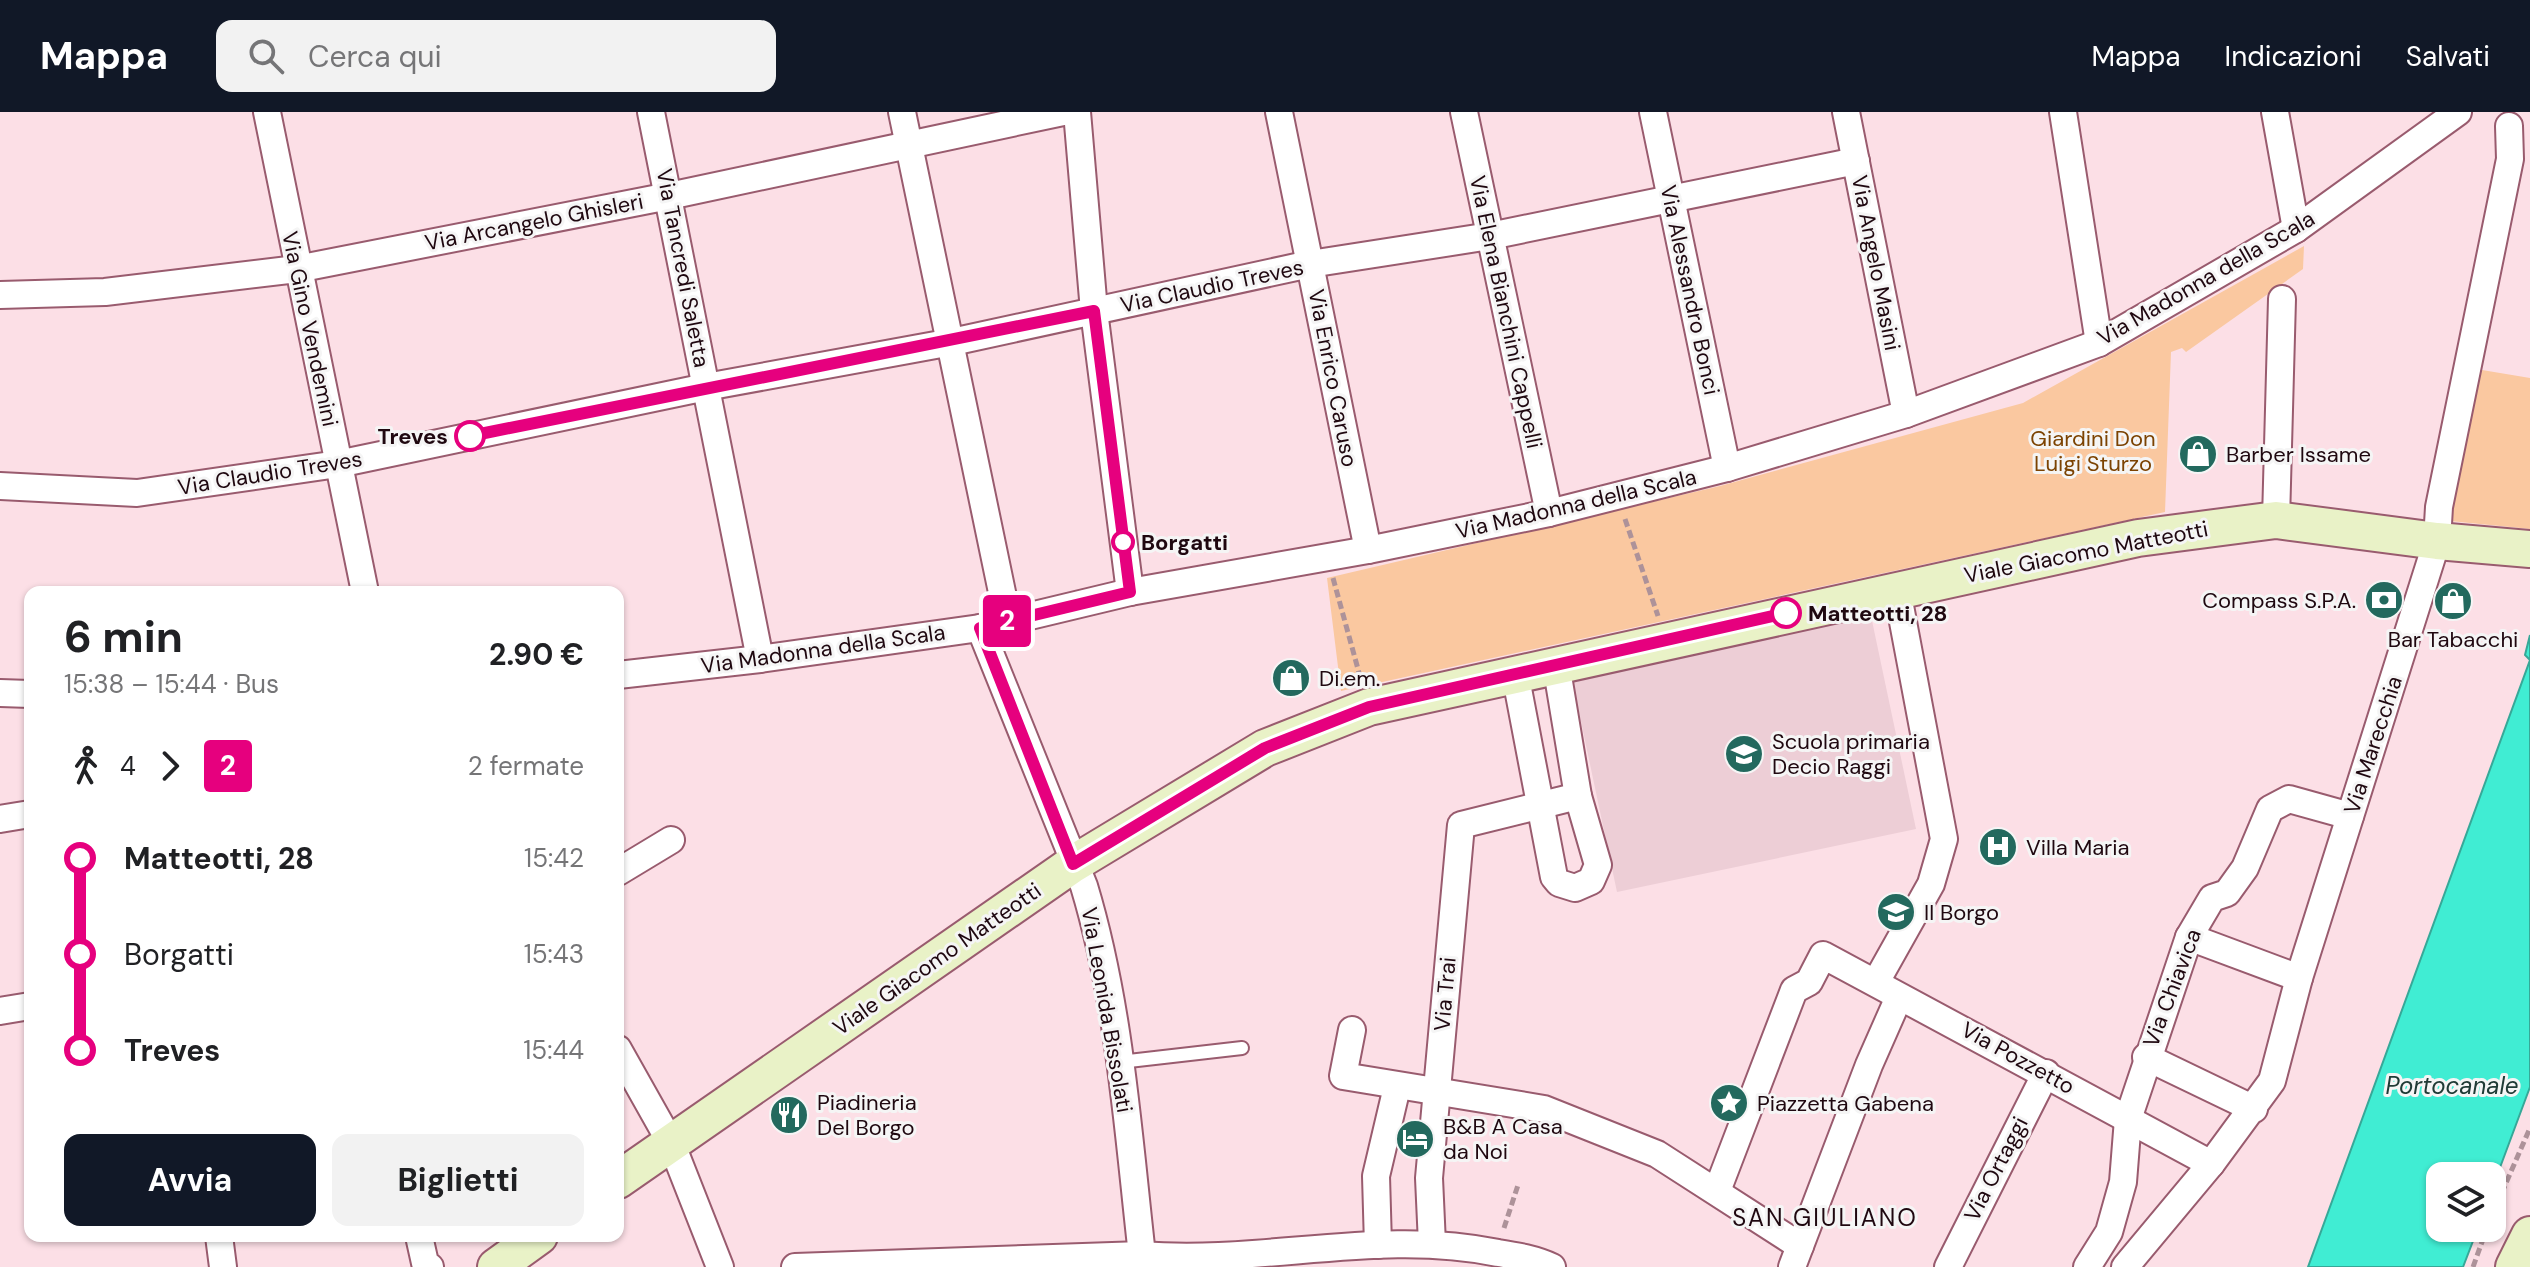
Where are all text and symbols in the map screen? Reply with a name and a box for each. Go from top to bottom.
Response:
search box [216,20,776,92]
text: Mappa [40,31,168,81]
icon: search [244,34,288,78]
text: Cerca qui [308,37,442,76]
text: Mappa [2092,38,2181,75]
text: Indicazioni [2225,38,2362,75]
text: Salvati [2406,38,2490,75]
street label: Via Tancredi Saletta [650,166,716,370]
street label: Via Elena Bianchini Cappelli [1463,173,1549,451]
street label: Via Angelo Masini [1845,173,1907,353]
street label: Via Alessandro Bonci [1654,182,1726,398]
street label: Via Arcangelo Ghisleri [422,187,646,257]
street label: Via Madonna della Scala [2092,204,2320,352]
street label: Via Gino Vendemini [275,229,345,429]
street label: Via Claudio Treves [1118,252,1306,320]
street label: Via Enrico Caruso [1302,287,1364,469]
marker: Treves [455,421,485,451]
place label: Treves [377,422,448,451]
park label: Giardini Don Luigi Sturzo [2030,424,2156,478]
shop icon: Barber Issame [2177,433,2219,475]
place label: Barber Issame [2226,440,2371,469]
street label: Via Claudio Treves [176,444,364,502]
street label: Via Madonna della Scala [1453,462,1699,546]
street label: Viale Giacomo Matteotti [1962,514,2210,590]
place label: Borgatti [1141,528,1228,557]
marker: Borgatti [1112,531,1134,553]
bank icon: Compass S.P.A. [2363,579,2405,621]
shop icon: Bar Tabacchi [2432,580,2474,622]
place label: Compass S.P.A. [2202,586,2356,615]
line badge: 2 [981,595,1033,647]
marker: Matteotti, 28 [1771,598,1801,628]
place label: Matteotti, 28 [1808,599,1947,628]
text: 2 [999,602,1015,639]
text: 6 min [64,608,183,666]
street label: Via Madonna della Scala [699,617,947,681]
place label: Bar Tabacchi [2388,625,2518,654]
text: 2.90 € [489,635,584,674]
shop icon: Di.em. [1270,657,1312,699]
place label: Di.em. [1319,664,1380,693]
text: 15:38 – 15:44 · Bus [64,667,279,701]
street label: Via Marecchia [2337,672,2409,818]
place label: Scuola primaria Decio Raggi [1772,727,1930,781]
school or university icon: Scuola primaria Decio Raggi [1723,733,1765,775]
icon: walk [64,744,108,788]
icon: forward [148,744,192,788]
text: 2 [220,747,236,784]
text: 4 [120,749,136,783]
text: 2 fermate [468,749,584,783]
hospital icon: Villa Maria [1977,826,2019,868]
place label: Villa Maria [2026,833,2130,862]
text: Matteotti, 28 [124,839,314,878]
text: 15:42 [524,841,584,875]
street label: Viale Giacomo Matteotti [827,876,1047,1042]
school or university icon: Il Borgo [1875,891,1917,933]
place label: Il Borgo [1924,898,1999,927]
street label: Via Leonida Bissolati [1075,905,1139,1115]
street label: Via Chiavica [2136,925,2208,1051]
text: Borgatti [124,935,234,974]
text: 15:43 [524,937,584,971]
street label: Via Trai [1427,956,1463,1032]
street label: Via Pozzetto [1956,1015,2080,1101]
text: Treves [124,1031,220,1070]
text: 15:44 [523,1033,584,1067]
water label: Portocanale [2385,1070,2519,1101]
place icon: Piazzetta Gabena [1708,1082,1750,1124]
place label: Piadineria Del Borgo [817,1088,917,1142]
place label: Piazzetta Gabena [1757,1089,1934,1118]
restaurant icon: Piadineria Del Borgo [768,1094,810,1136]
place label: B&B A Casa da Noi [1443,1112,1563,1166]
street label: Via Ortaggi [1957,1112,2035,1226]
hotel icon: B&B A Casa da Noi [1394,1118,1436,1160]
button: Avvia [64,1134,316,1226]
button: Biglietti [332,1134,584,1226]
map controls [2426,1162,2506,1242]
button: layers [2426,1162,2506,1242]
district label: SAN GIULIANO [1732,1202,1918,1233]

